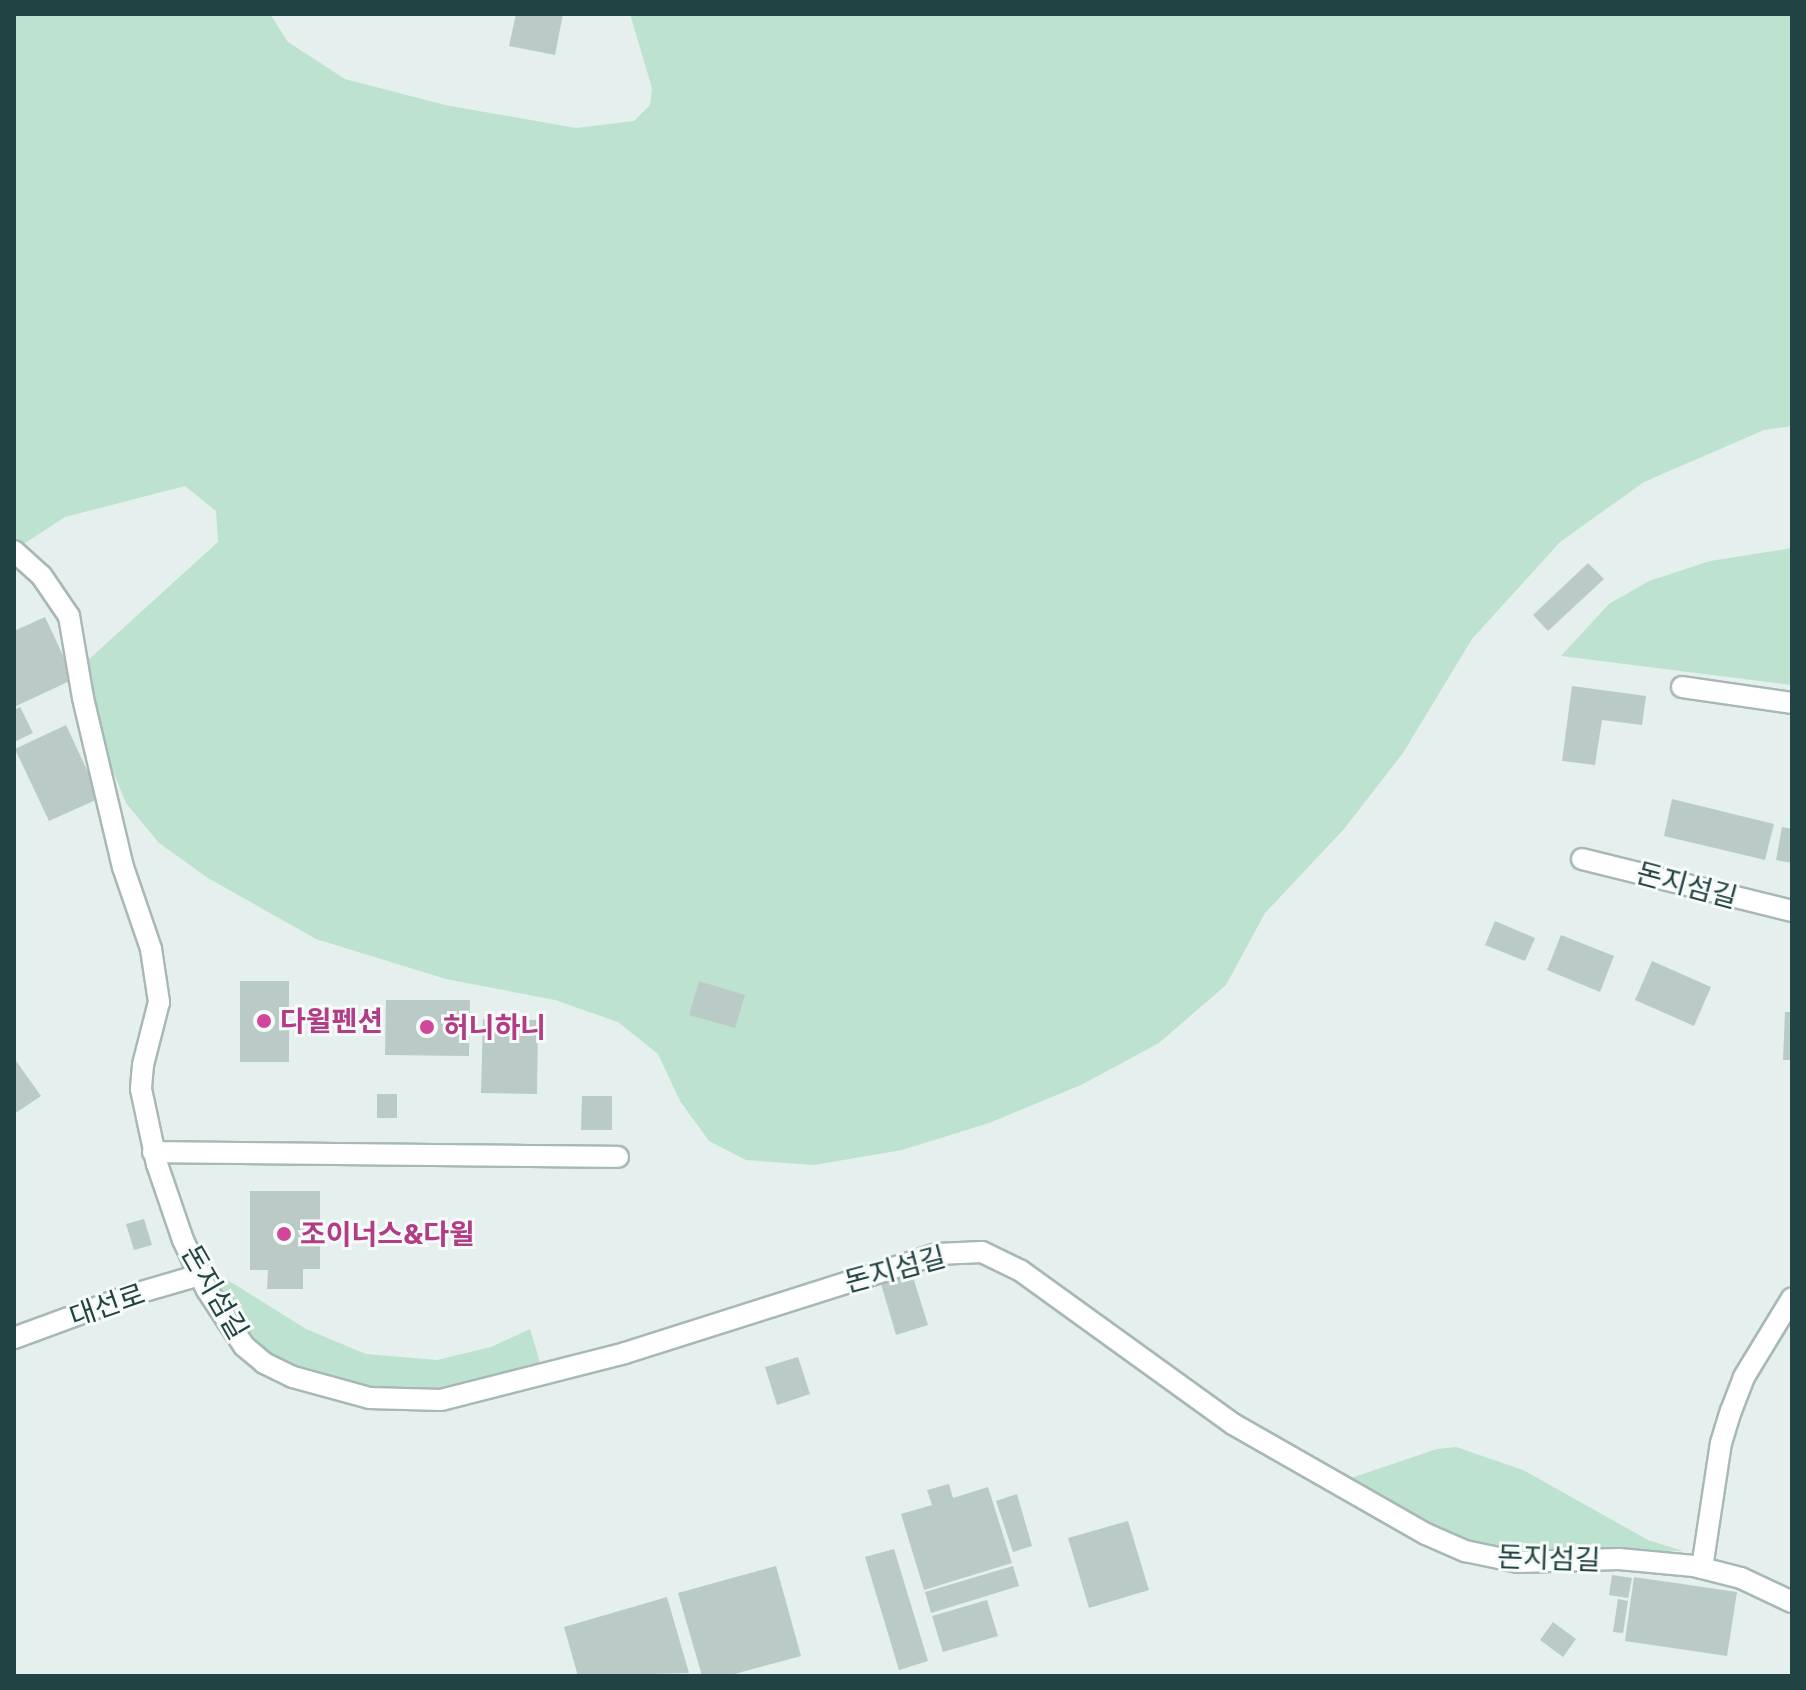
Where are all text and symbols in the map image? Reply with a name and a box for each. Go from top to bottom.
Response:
street label: 돈지섬길 [1633,855,1741,915]
place label: 다윌펜션 [280,1004,383,1038]
place label: 허니하니 [443,1010,546,1044]
marker: 다윌펜션 [255,1012,273,1030]
marker: 허니하니 [418,1018,436,1036]
place label: 조이너스&다윌 [300,1217,475,1251]
marker: 조이너스&다윌 [275,1225,293,1243]
street label: 돈지섬길 [175,1239,255,1345]
street label: 돈지섬길 [841,1239,949,1299]
street label: 대선로 [65,1277,149,1333]
street label: 돈지섬길 [1497,1539,1601,1577]

